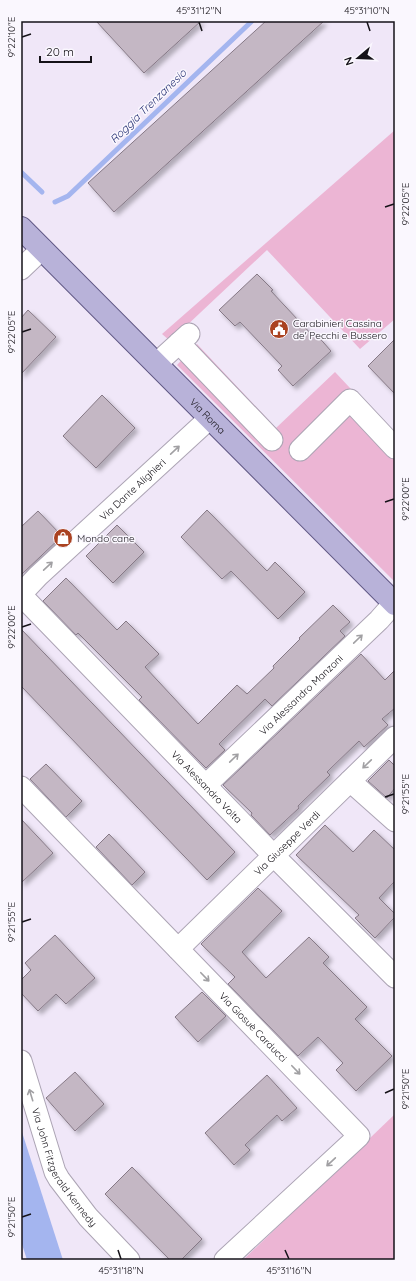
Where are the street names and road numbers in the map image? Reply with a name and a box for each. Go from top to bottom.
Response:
street label: Via Roma [187,395,229,437]
street label: Via Dante Alighieri [97,456,168,523]
street label: Via Alessandro Manzoni [256,652,345,737]
street label: Via Alessandro Volta [169,748,245,826]
street label: Via Giuseppe Verdi [251,808,322,878]
street label: Via Giosuè Carducci [217,989,290,1065]
street label: Via John Fitzgerald Kennedy [29,1106,100,1229]

